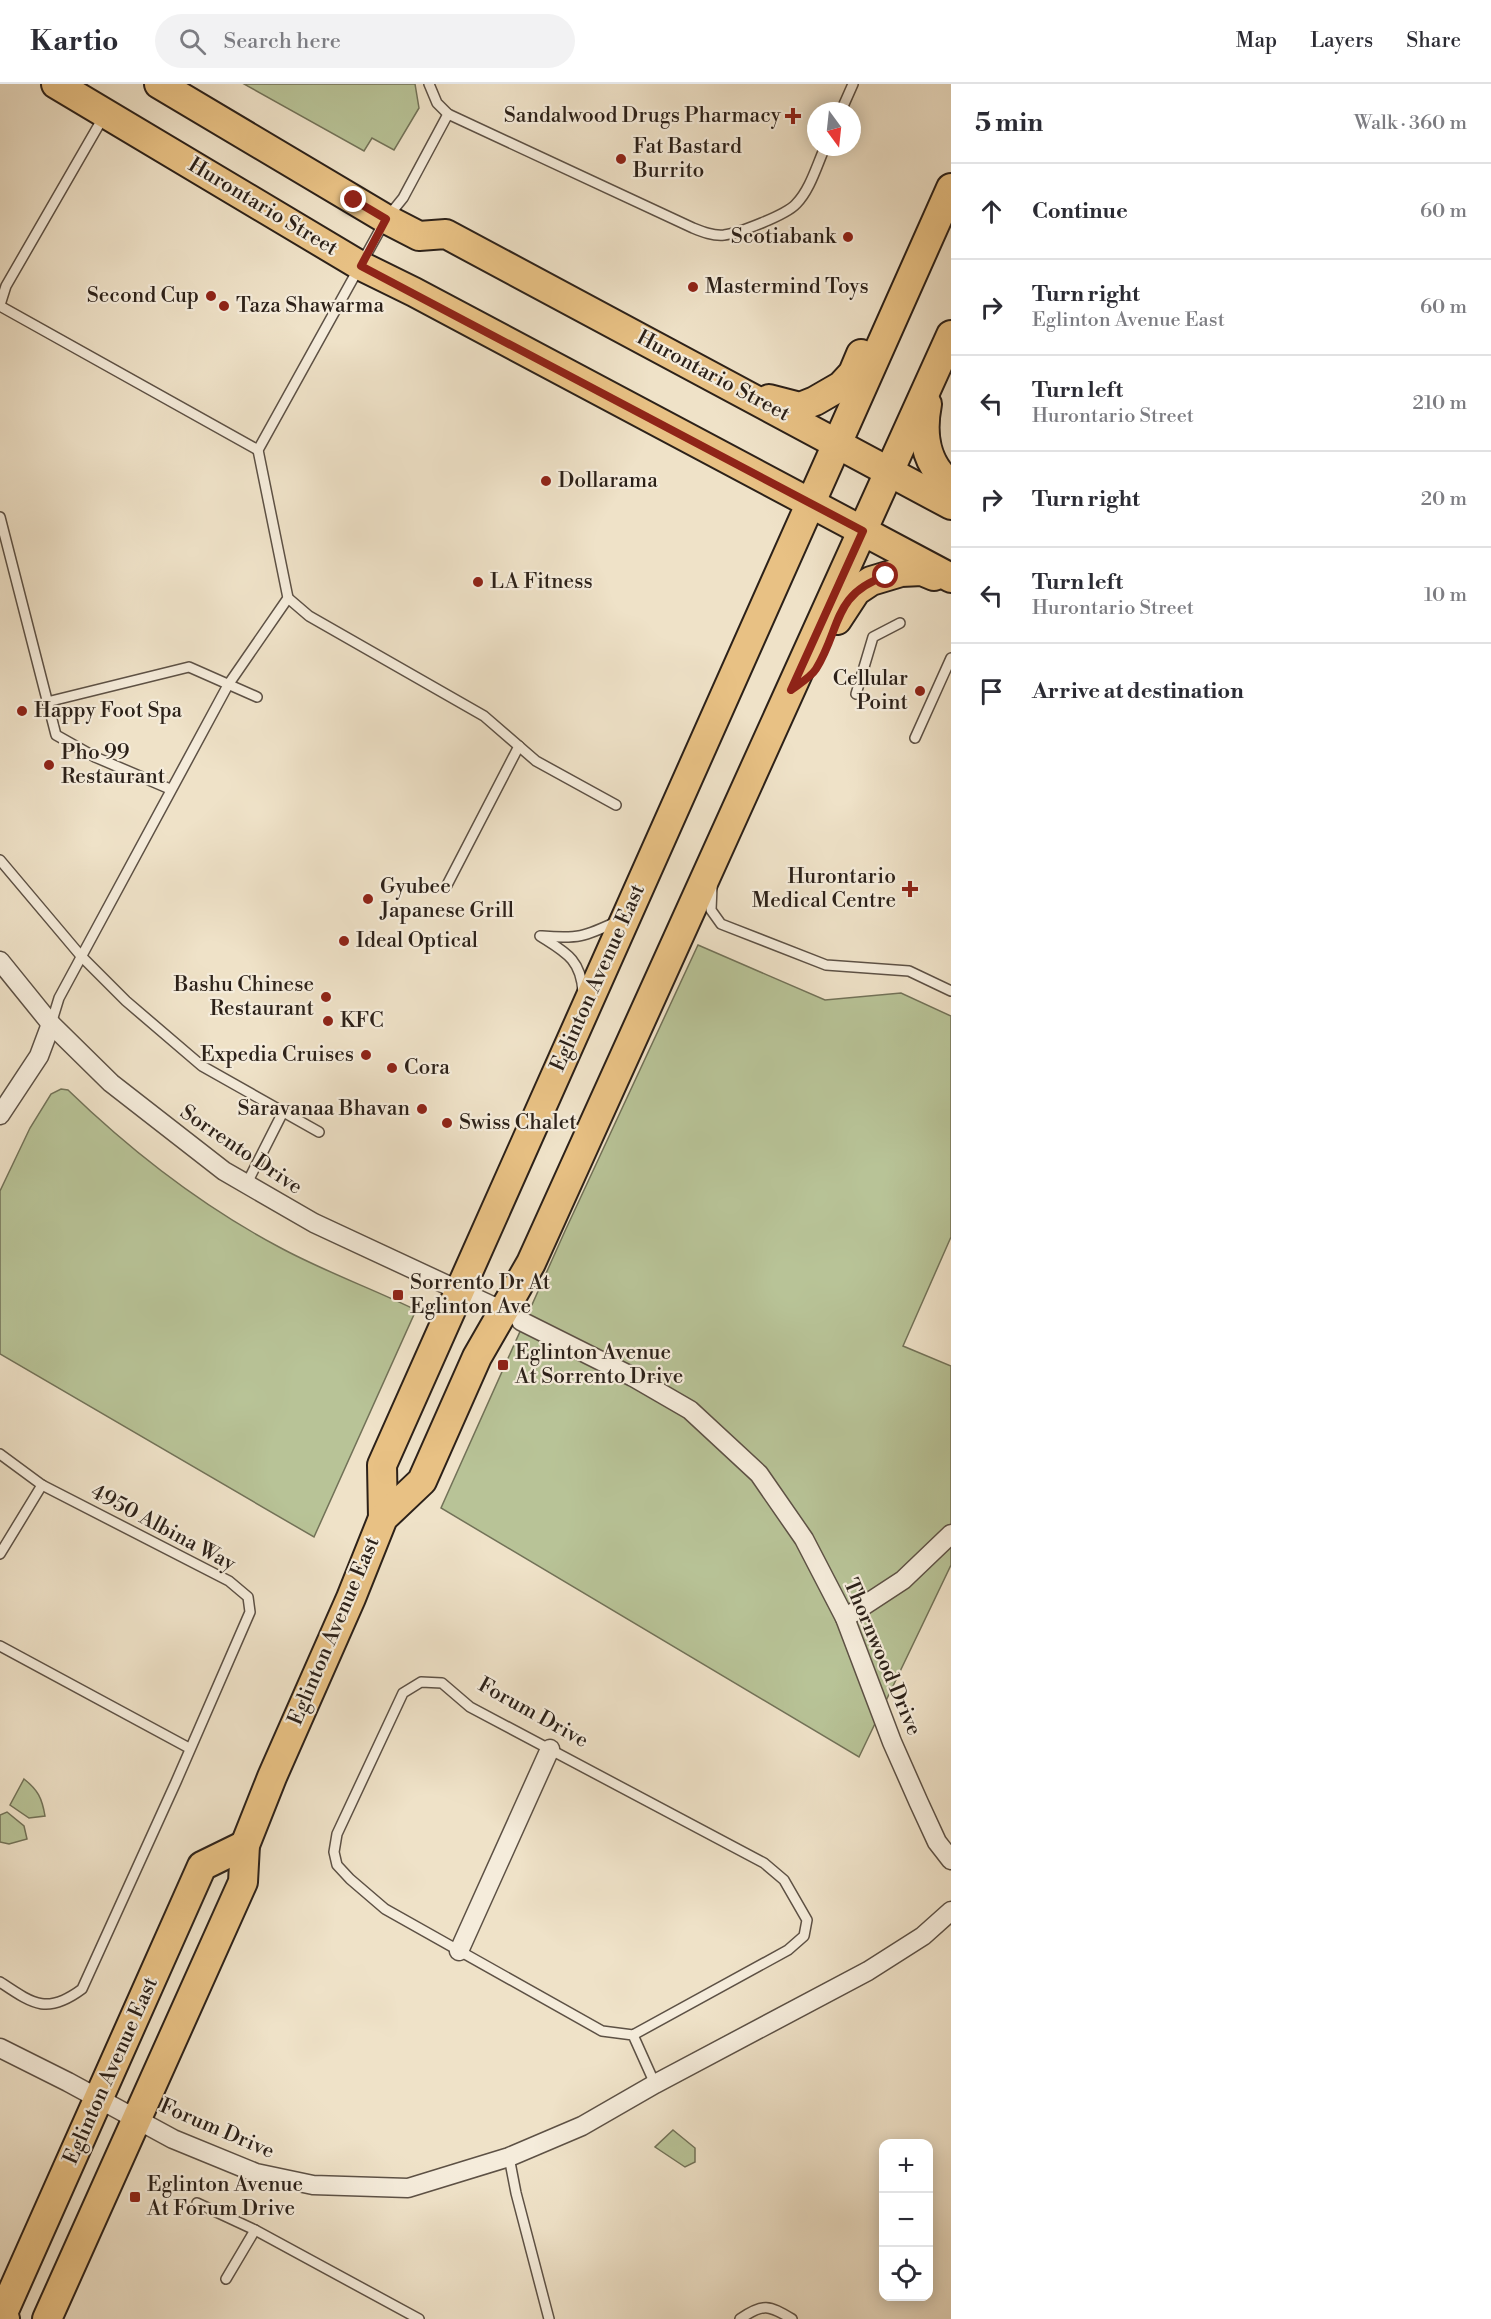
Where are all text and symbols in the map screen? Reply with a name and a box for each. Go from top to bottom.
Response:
search box [155,14,575,68]
text: Kartio [30,24,119,59]
icon: search [176,25,209,58]
text: Search here [224,28,341,55]
text: Map [1236,28,1277,54]
text: Layers [1310,28,1373,54]
text: Share [1406,28,1461,54]
north arrow [807,102,861,156]
place label: Sandalwood Drugs Pharmacy [504,103,782,129]
text: 5 min [975,107,1043,139]
marker: Sandalwood Drugs Pharmacy [786,109,800,123]
text: Walk · 360 m [1354,111,1467,136]
place label: Fat Bastard Burrito [632,134,742,184]
street label: Hurontario Street [183,152,343,262]
marker: Fat Bastard Burrito [614,152,628,166]
route end [340,186,366,212]
icon: ahead [975,195,1008,228]
text: Continue [1032,198,1128,225]
text: 60 m [1420,199,1467,224]
place label: Scotiabank [731,224,837,250]
marker: Scotiabank [841,230,855,244]
place label: Mastermind Toys [705,274,869,300]
marker: Mastermind Toys [686,280,700,294]
text: Turn right [1032,281,1140,308]
place label: Second Cup [87,283,199,309]
marker: Second Cup [204,289,218,303]
icon: right [975,291,1008,324]
place label: Taza Shawarma [236,293,384,319]
text: 60 m [1420,295,1467,320]
marker: Taza Shawarma [217,299,231,313]
text: Eglinton Avenue East [1032,308,1225,333]
street label: Hurontario Street [632,325,795,428]
text: Turn left [1032,377,1123,404]
icon: left [975,387,1008,420]
text: 210 m [1412,391,1467,416]
text: Hurontario Street [1032,404,1194,429]
place label: Dollarama [558,468,658,494]
marker: Dollarama [539,474,553,488]
icon: right [975,483,1008,516]
text: Turn right [1032,486,1140,513]
text: 20 m [1421,487,1467,512]
route start [872,562,898,588]
place label: LA Fitness [490,569,593,595]
text: Turn left [1032,569,1123,596]
marker: LA Fitness [471,575,485,589]
icon: left [975,579,1008,612]
text: 10 m [1424,583,1467,608]
text: Hurontario Street [1032,596,1194,621]
place label: Cellular Point [833,666,909,716]
icon: arrive [975,675,1008,708]
text: Arrive at destination [1032,678,1244,705]
marker: Cellular Point [913,684,927,698]
place label: Happy Foot Spa [34,698,183,724]
marker: Happy Foot Spa [15,704,29,718]
place label: Pho 99 Restaurant [61,740,166,790]
marker: Pho 99 Restaurant [42,758,56,772]
place label: Hurontario Medical Centre [752,864,896,914]
place label: Gyubee Japanese Grill [379,874,514,924]
street label: Eglinton Avenue East [545,880,651,1076]
marker: Hurontario Medical Centre [901,880,919,898]
marker: Gyubee Japanese Grill [361,892,375,906]
place label: Ideal Optical [356,928,478,954]
marker: Ideal Optical [337,934,351,948]
place label: Bashu Chinese Restaurant [173,972,315,1022]
marker: Bashu Chinese Restaurant [319,990,333,1004]
place label: KFC [340,1008,384,1034]
marker: KFC [321,1014,335,1028]
place label: Expedia Cruises [200,1042,354,1068]
marker: Expedia Cruises [359,1048,373,1062]
place label: Cora [404,1055,450,1081]
marker: Cora [385,1061,399,1075]
place label: Saravanaa Bhavan [238,1096,410,1122]
street label: Sorrento Drive [175,1099,307,1201]
marker: Saravanaa Bhavan [415,1102,429,1116]
place label: Swiss Chalet [459,1110,577,1136]
marker: Swiss Chalet [440,1116,454,1130]
place label: Sorrento Dr At Eglinton Ave [410,1270,551,1320]
marker: Sorrento Dr At Eglinton Ave [391,1288,405,1302]
place label: Eglinton Avenue At Sorrento Drive [514,1340,683,1390]
marker: Eglinton Avenue At Sorrento Drive [496,1358,510,1372]
street label: 4950 Albina Way [86,1479,241,1578]
street label: Eglinton Avenue East [282,1532,386,1729]
street label: Thornwood Drive [837,1575,927,1739]
street label: Forum Drive [473,1672,593,1754]
street label: Eglinton Avenue East [58,1973,164,2169]
street label: Forum Drive [156,2093,278,2165]
map controls [879,2139,933,2301]
button: + [879,2139,933,2193]
place label: Eglinton Avenue At Forum Drive [146,2172,303,2222]
marker: Eglinton Avenue At Forum Drive [128,2190,142,2204]
button: − [879,2193,933,2247]
button: locate [879,2247,933,2301]

